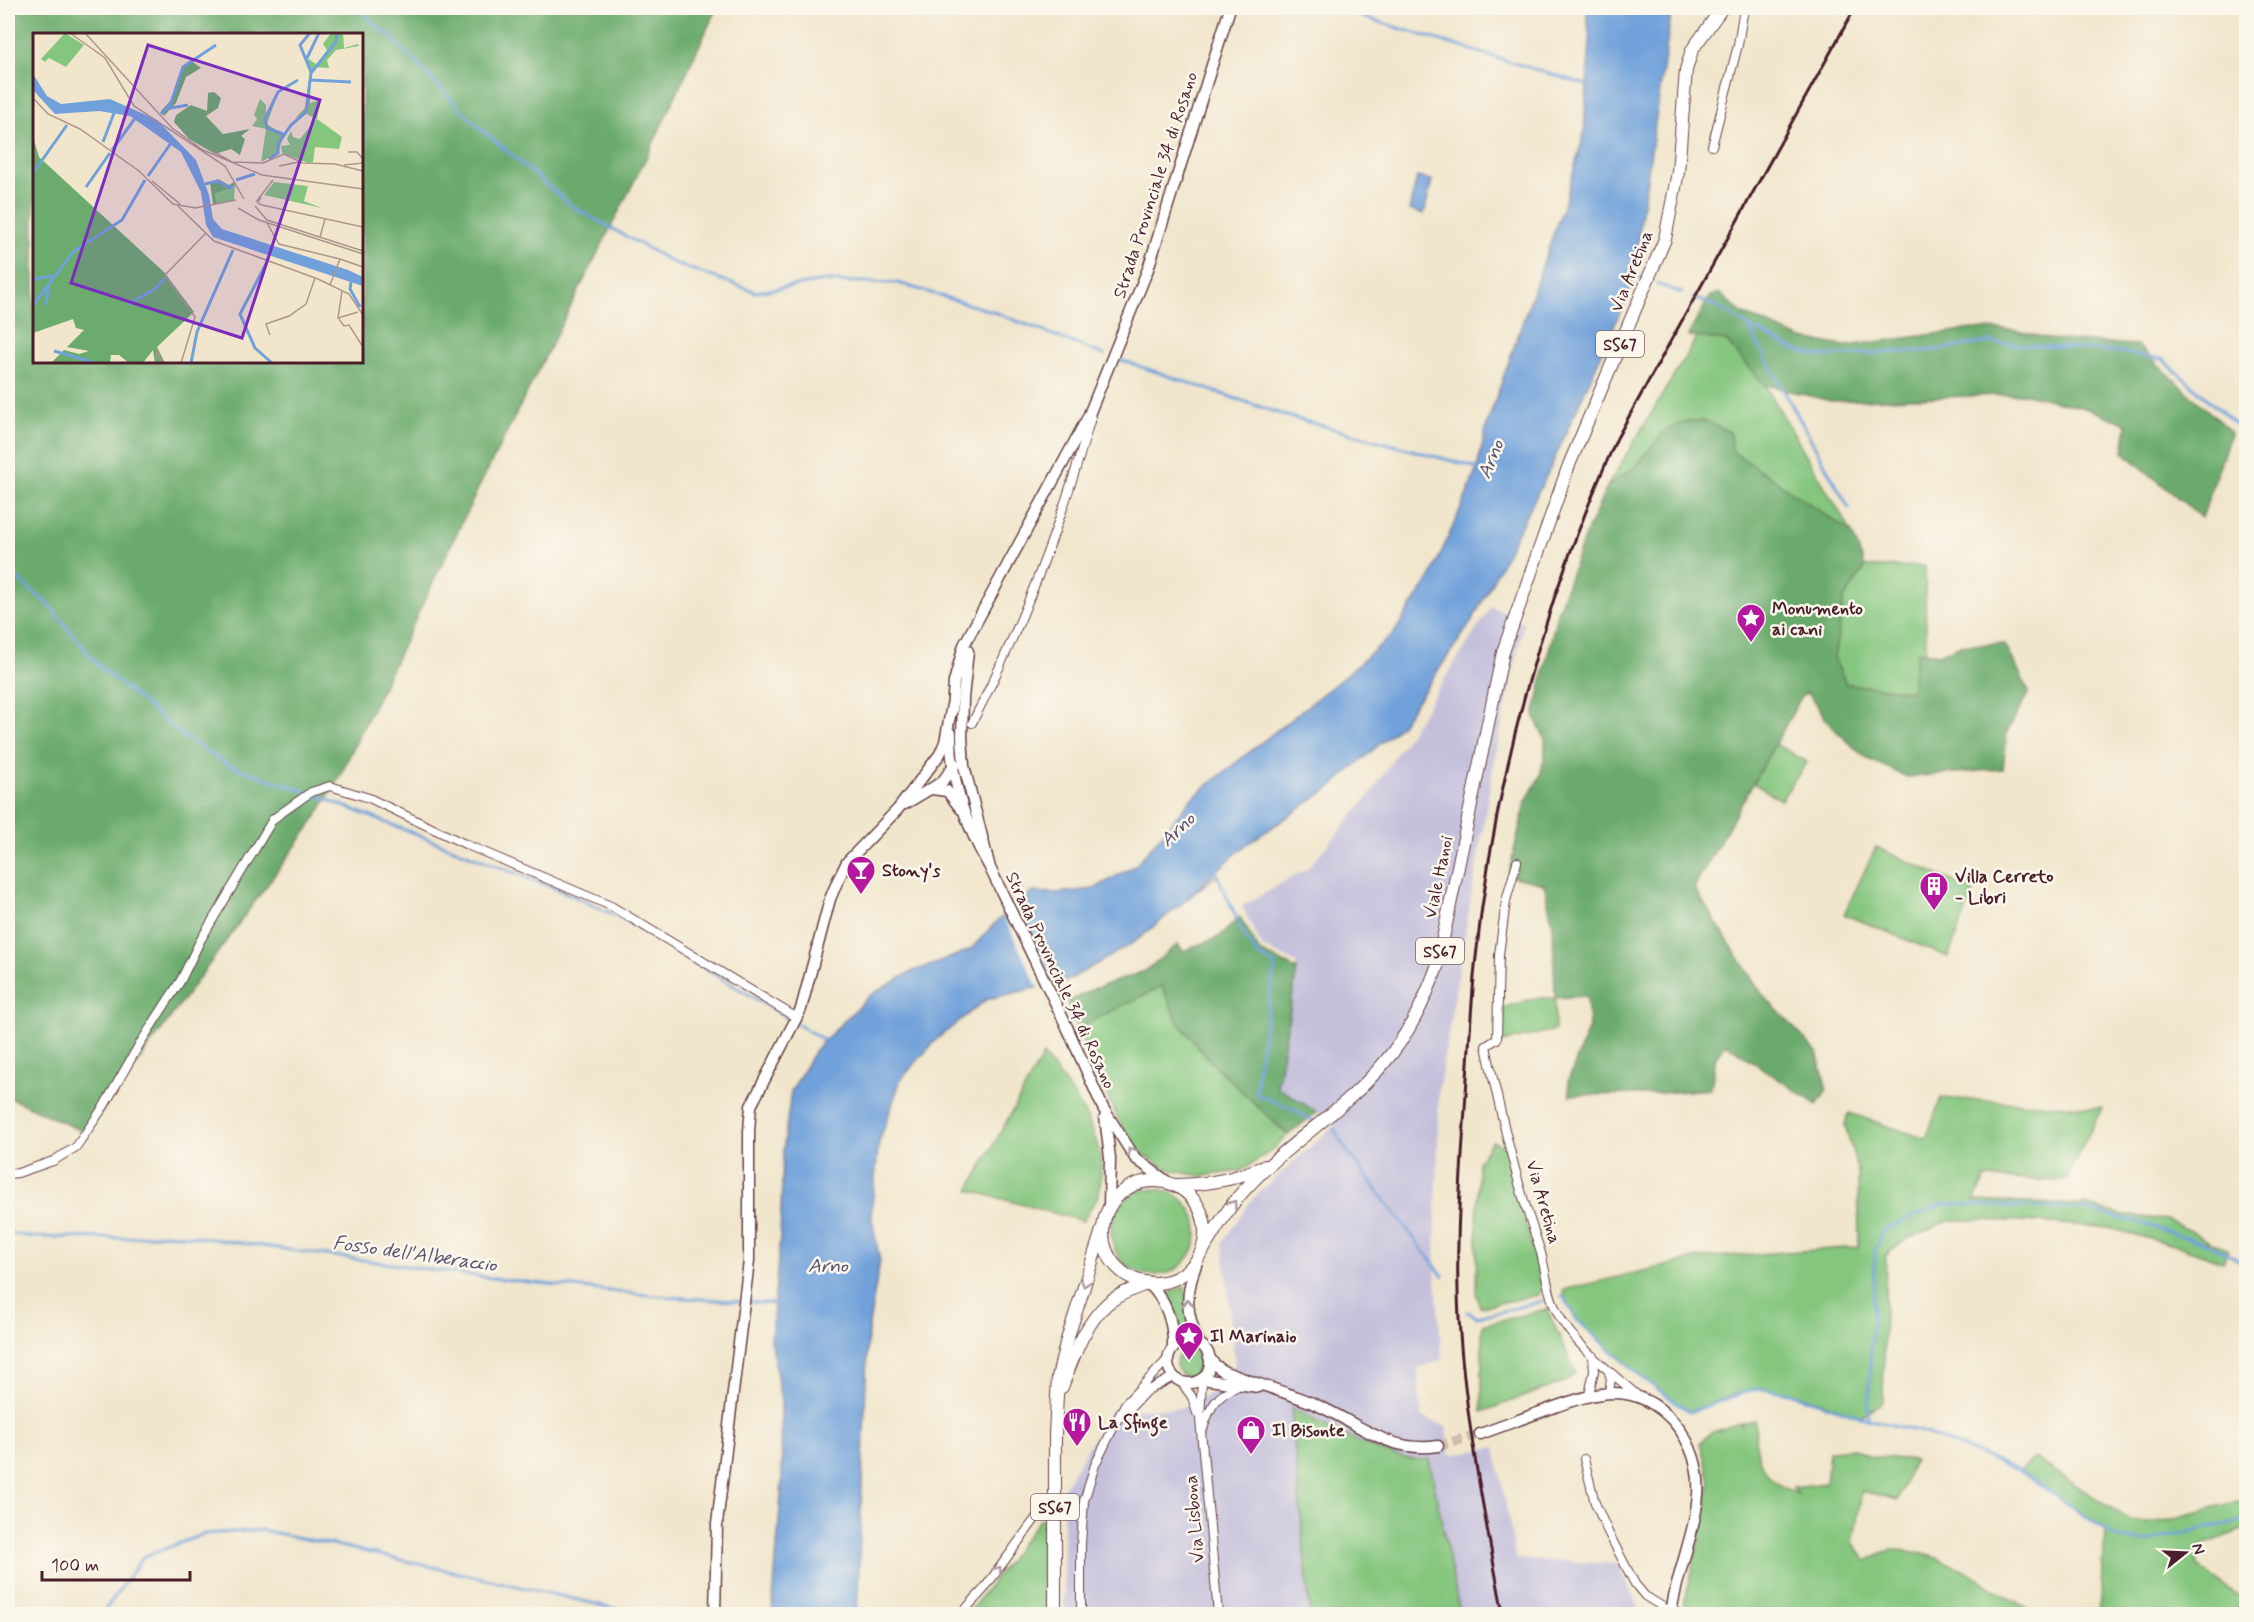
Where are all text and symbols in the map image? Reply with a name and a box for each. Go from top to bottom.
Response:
inset map [33,33,363,363]
street label: Strada Provinciale 34 di Rosano [1108,69,1204,302]
street label: Via Aretina [1605,227,1659,316]
road number: SS67 [1596,331,1644,357]
water label: Arno [1471,435,1512,483]
place label: Monumento ai cani [1772,597,1863,642]
place icon: Monumento ai cani [1735,602,1767,644]
water label: Arno [1154,806,1202,854]
street label: Viale Hanoi [1419,834,1459,921]
bar icon: Stony's [845,854,877,896]
place label: Stony's [882,859,940,883]
place label: Villa Cerreto - Libri [1955,865,2054,910]
street label: Strada Provinciale 34 di Rosano [999,868,1121,1093]
building icon: Villa Cerreto - Libri [1918,870,1950,912]
road number: SS67 [1416,938,1464,964]
one-way arrow [1127,1146,1138,1157]
street label: Via Aretina [1520,1158,1566,1247]
one-way arrow [1225,1200,1236,1211]
water label: Fosso dell'Alberaccio [331,1230,499,1279]
water label: Arno [808,1253,849,1280]
one-way arrow [1080,1277,1092,1288]
one-way arrow [1182,1298,1194,1307]
place icon: Il Marinaio [1173,1320,1205,1362]
place label: Il Marinaio [1210,1325,1296,1349]
restaurant icon: La Sfinge [1061,1406,1093,1448]
place label: La Sfinge [1098,1411,1168,1437]
shop icon: Il Bisonte [1235,1414,1267,1456]
place label: Il Bisonte [1272,1419,1345,1443]
street label: Via Lisbona [1179,1474,1211,1564]
road number: SS67 [1031,1494,1079,1520]
north arrow [2155,1523,2215,1583]
text: N [2186,1541,2209,1557]
scale bar [42,1544,190,1582]
text: 100 m [51,1554,99,1578]
one-way arrow [991,1565,1002,1576]

